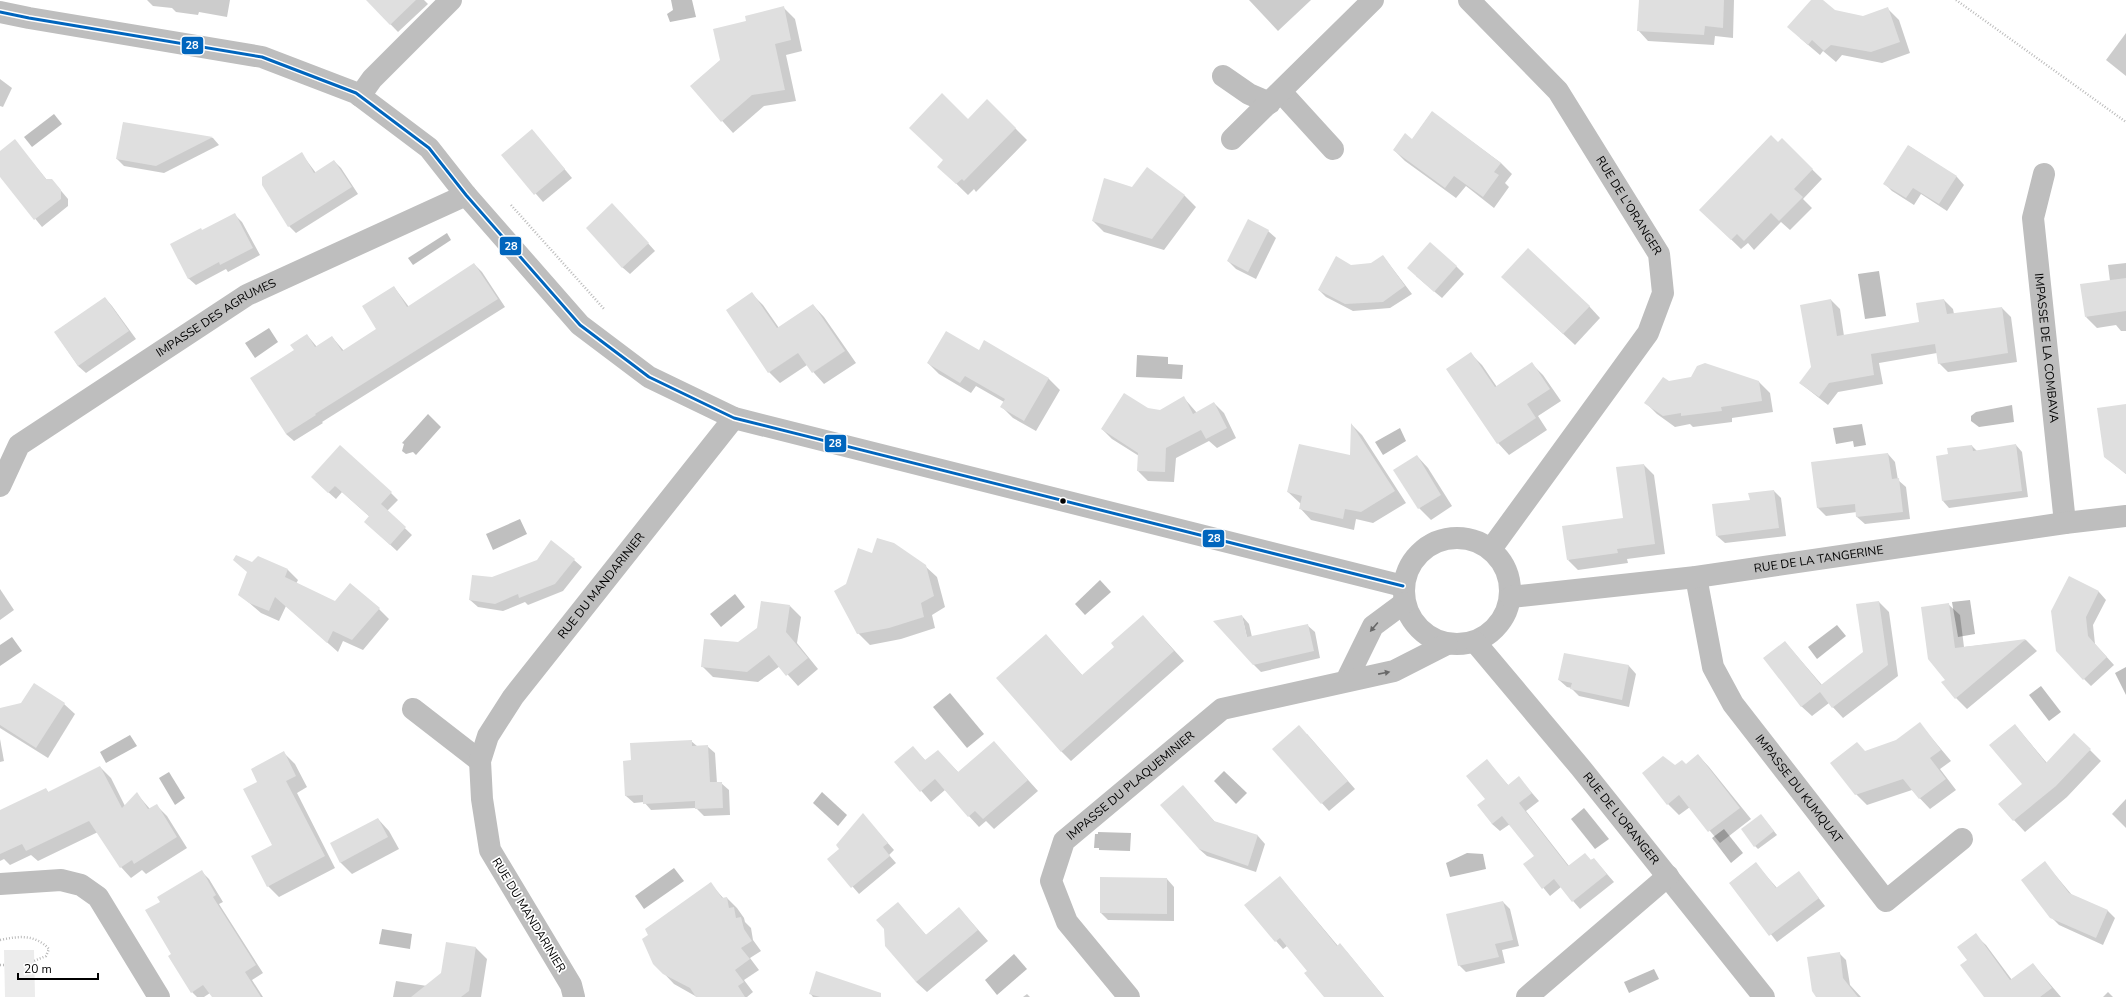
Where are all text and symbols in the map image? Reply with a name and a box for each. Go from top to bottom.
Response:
line badge: 28 [181,36,204,55]
text: 28 [185,38,199,53]
street label: RUE DE L'ORANGER [1592,153,1666,258]
line badge: 28 [499,236,522,256]
text: 28 [504,239,518,254]
street label: IMPASSE DE LA COMBAVA [2031,272,2062,424]
street label: IMPASSE DES AGRUMES [153,275,279,361]
line badge: 28 [824,434,847,453]
text: 28 [828,436,842,451]
unlabelled marker [1058,496,1068,506]
street label: RUE DU MANDARINIER [554,529,648,642]
line badge: 28 [1202,529,1225,548]
text: 28 [1207,531,1221,546]
street label: RUE DE LA TANGERINE [1753,542,1884,576]
one-way arrow [1370,622,1379,632]
one-way arrow [1378,670,1390,676]
street label: IMPASSE DU PLAQUEMINIER [1063,727,1198,844]
street label: IMPASSE DU KUMQUAT [1751,731,1847,847]
street label: RUE DE L'ORANGER [1579,769,1663,868]
street label: RUE DU MANDARINIER [488,855,570,975]
scale bar [18,955,98,981]
text: 20 m [24,961,52,977]

